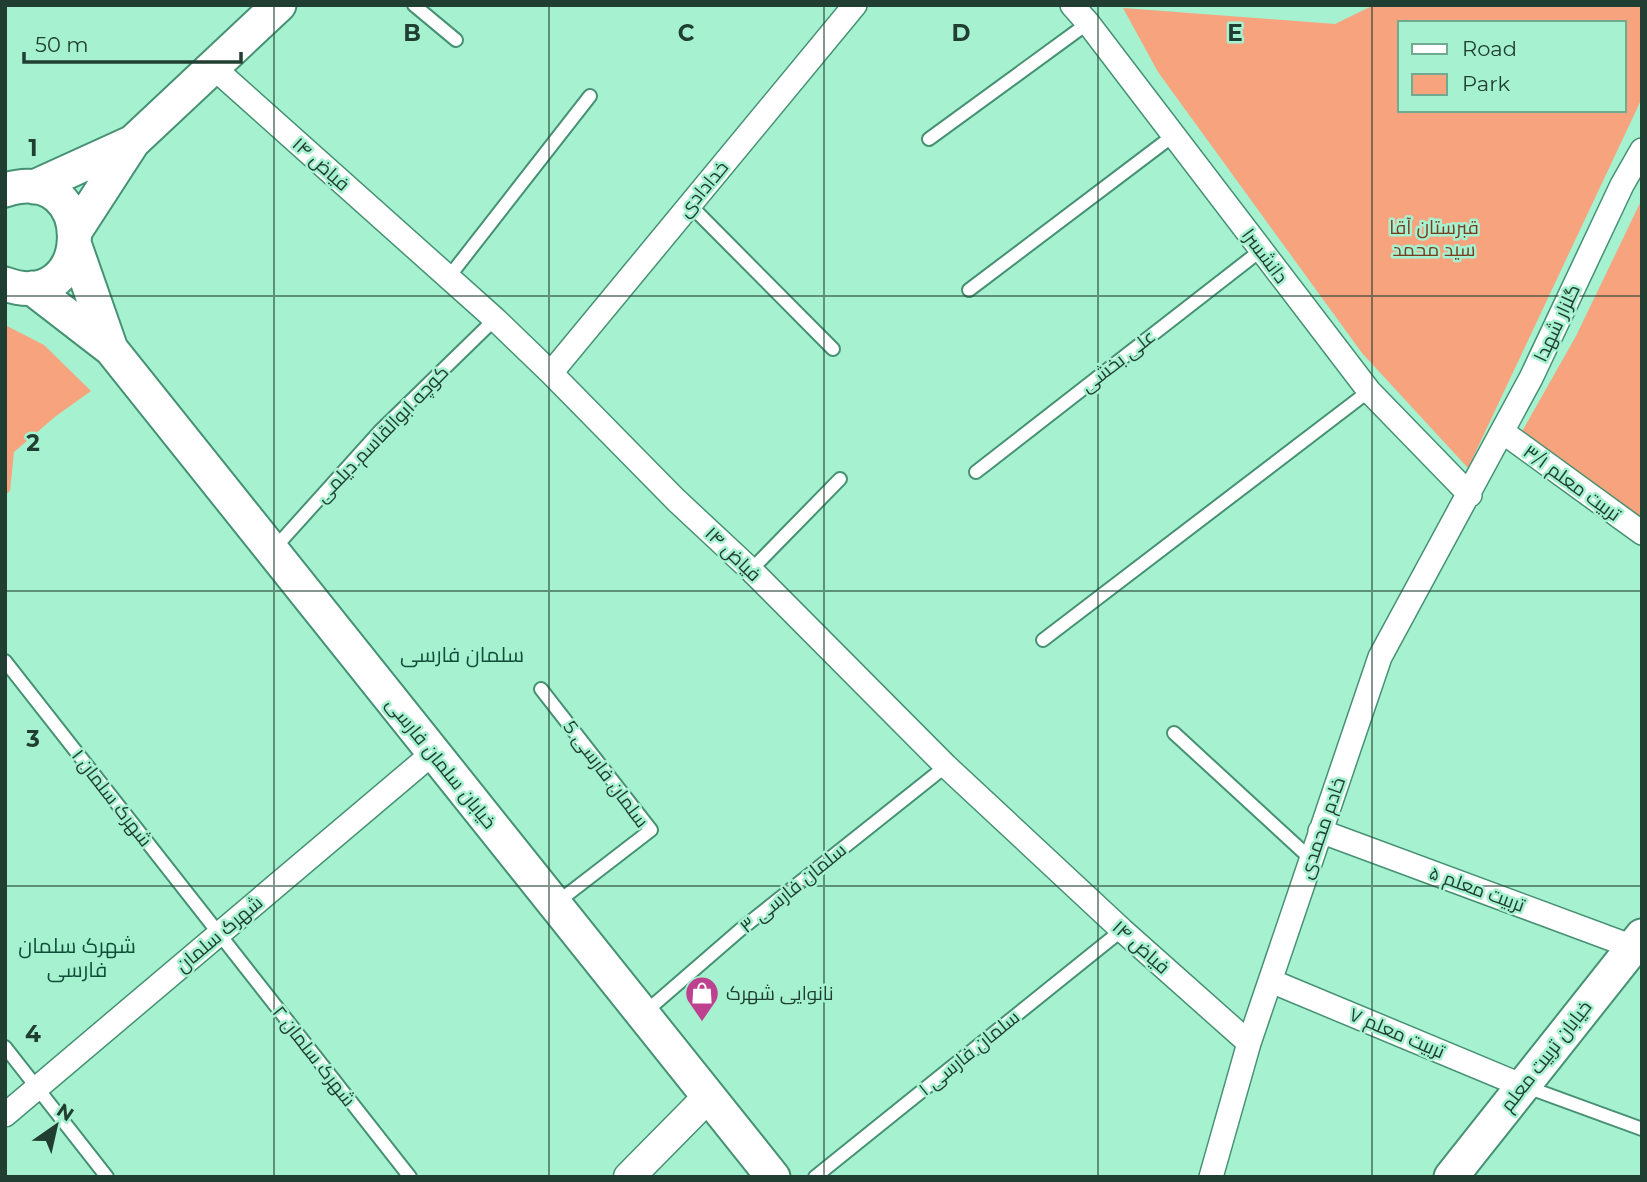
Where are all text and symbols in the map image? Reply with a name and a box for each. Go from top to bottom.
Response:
text: B [403,19,421,47]
text: C [678,19,695,47]
text: D [952,19,971,47]
text: E [1227,19,1243,47]
scale bar [24,21,242,65]
legend [1398,21,1626,112]
text: 50 m [35,32,89,57]
text: Road [1462,36,1517,61]
text: Park [1462,71,1510,96]
street label: فیاض ۱۴ [288,132,354,196]
text: 1 [28,134,38,162]
street label: خدادادی [673,156,733,222]
park label: قبرستان آقا سید محمد [1389,216,1479,261]
street label: دانشسرا [1237,224,1293,288]
street label: گلزار شهدا [1529,281,1585,365]
street label: علی بخشی [1076,325,1160,397]
street label: کوچه ابوالقاسم دیلمی [311,361,455,509]
text: 2 [26,429,40,457]
street label: تربیت معلم ۳/۱ [1518,440,1625,528]
street label: فیاض ۱۴ [700,522,766,586]
district label: سلمان فارسی [400,642,524,668]
street label: خیابان سلمان فارسی [381,693,501,833]
street label: سلمان فارسی 5 [558,716,654,832]
text: 3 [25,725,40,753]
street label: شهرک سلمان ۱ [67,745,157,851]
street label: خادم محمدی [1294,774,1352,882]
street label: سلمان فارسی ۳ [735,838,851,938]
street label: تربیت معلم ۵ [1425,861,1528,919]
street label: شهرک سلمان [171,891,267,977]
street label: فیاض ۱۴ [1108,915,1174,979]
district label: شهرک سلمان فارسی [18,933,136,983]
shop icon: نانوایی شهرک [683,974,721,1023]
place label: نانوایی شهرک [726,982,834,1005]
street label: خیابان تربیت معلم [1495,996,1598,1117]
street label: شهرک سلمان ۲ [268,1001,360,1111]
street label: تربیت معلم ۷ [1345,1003,1448,1065]
street label: سلمان فارسی ۱ [914,1005,1024,1101]
text: 4 [25,1020,41,1048]
north arrow [21,1091,91,1161]
text: N [52,1098,78,1126]

